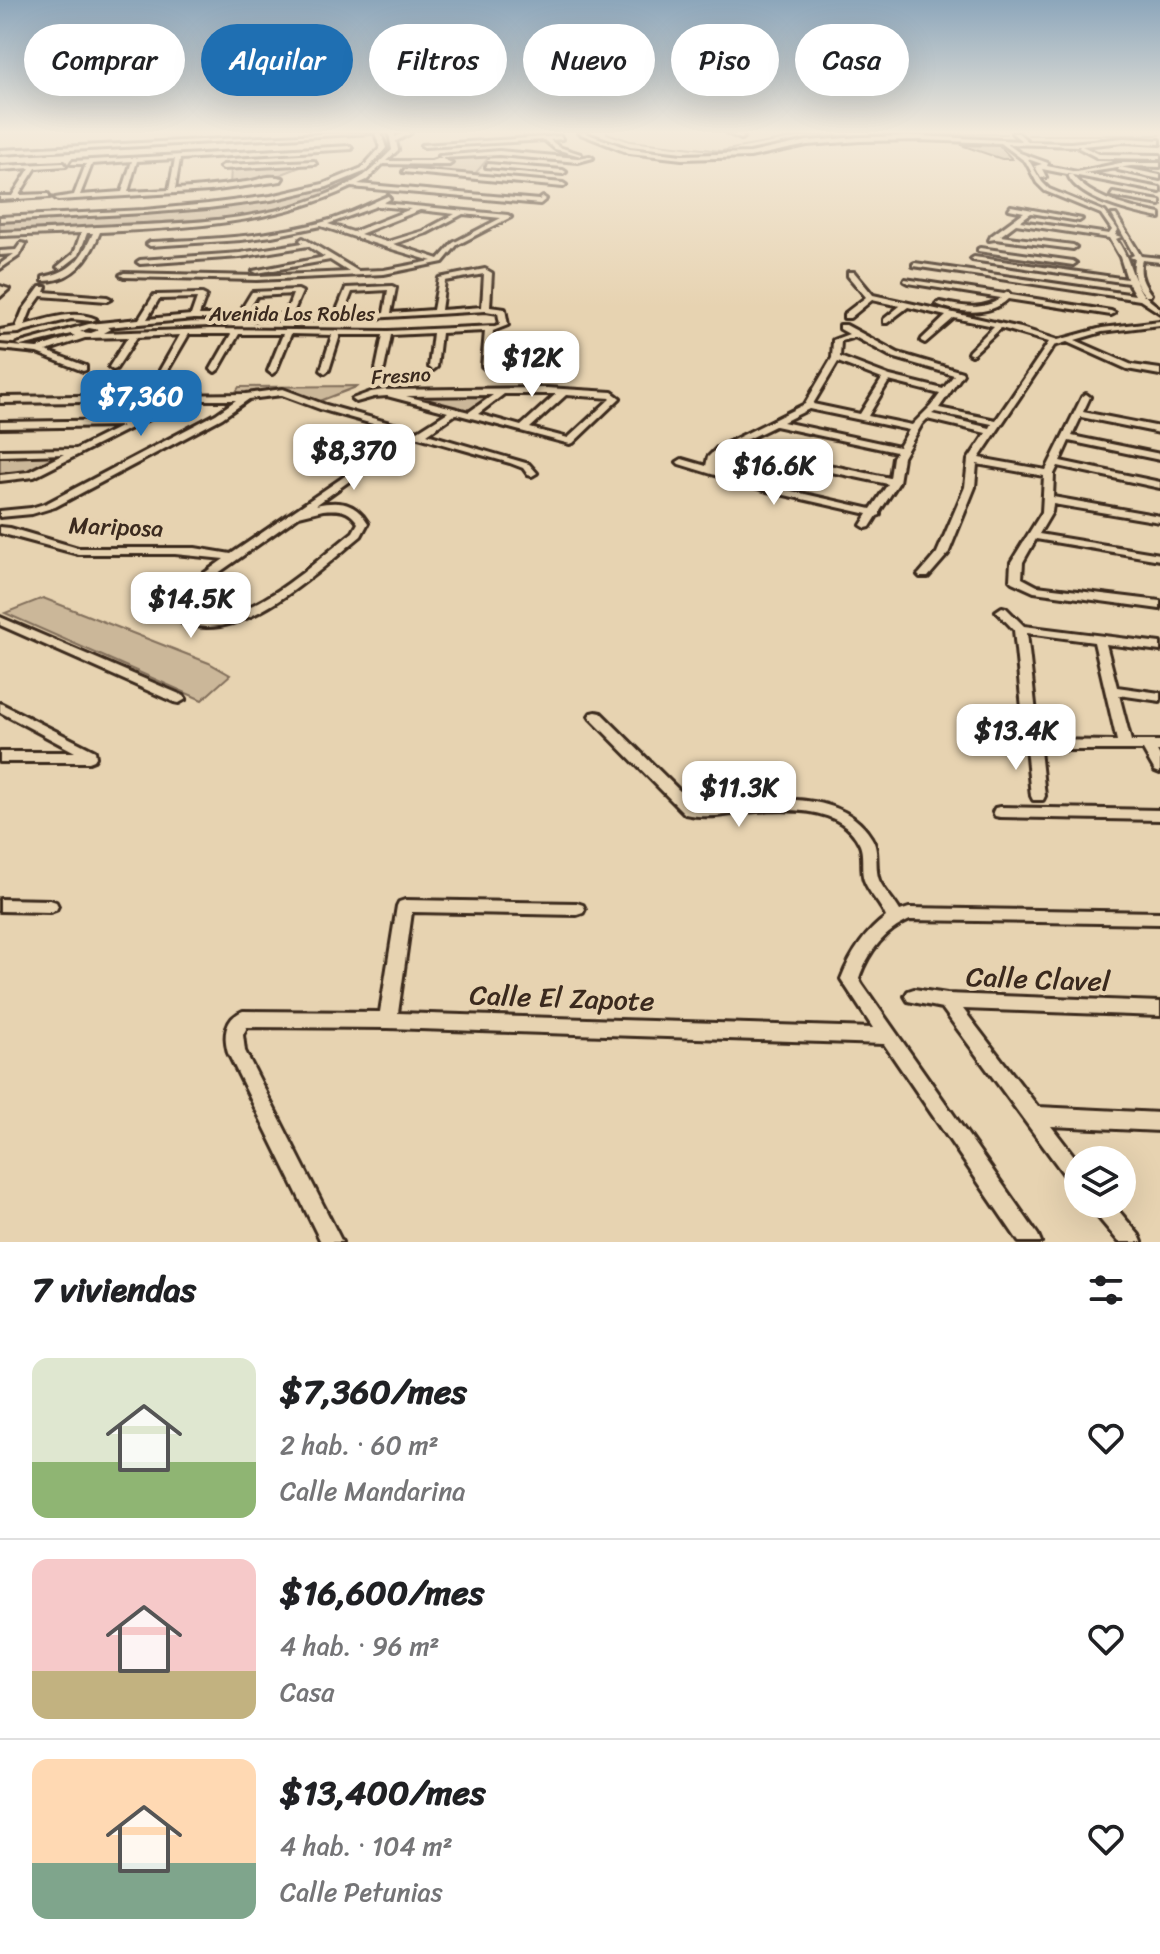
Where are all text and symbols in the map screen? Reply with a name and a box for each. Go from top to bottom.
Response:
chip: Comprar [24,24,185,96]
chip: Alquilar [201,24,353,96]
chip: Filtros [369,24,507,96]
chip: Nuevo [523,24,655,96]
chip: Piso [671,24,779,96]
chip: Casa [795,24,909,96]
street label: Avenida Los Robles [208,297,376,332]
pin: $12K [485,331,579,399]
text: $12K [502,334,562,380]
street label: Fresno [370,357,432,395]
pin: $7,360 [76,370,206,438]
text: $7,360 [99,373,183,419]
pin: $8,370 [289,424,419,492]
text: $8,370 [311,427,397,473]
pin: $16.6K [709,439,839,507]
text: $16.6K [733,442,815,488]
street label: Mariposa [68,504,164,550]
pin: $14.5K [126,572,256,640]
text: $14.5K [149,575,233,621]
pin: $13.4K [951,704,1081,772]
text: $13.4K [975,707,1057,753]
pin: $11.3K [674,761,804,829]
text: $11.3K [700,764,778,810]
street label: Calle Clavel [965,952,1112,1006]
street label: Calle El Zapote [469,970,655,1026]
map controls [1064,1146,1136,1218]
button: layers [1064,1146,1136,1218]
text: 7 viviendas [32,1260,196,1320]
icon: filters [1084,1268,1128,1312]
text: $7,360/mes [280,1362,467,1422]
icon: home [96,1390,192,1486]
icon: heart [1084,1416,1128,1460]
text: 2 hab. · 60 m² [280,1422,439,1468]
text: Calle Mandarina [280,1468,465,1514]
text: $16,600/mes [280,1563,484,1623]
icon: home [96,1591,192,1687]
icon: heart [1084,1617,1128,1661]
text: 4 hab. · 96 m² [280,1623,440,1669]
text: Casa [280,1669,334,1715]
text: $13,400/mes [280,1763,486,1823]
icon: home [96,1791,192,1887]
icon: heart [1084,1817,1128,1861]
text: 4 hab. · 104 m² [280,1823,453,1869]
text: Calle Petunias [280,1869,443,1915]

